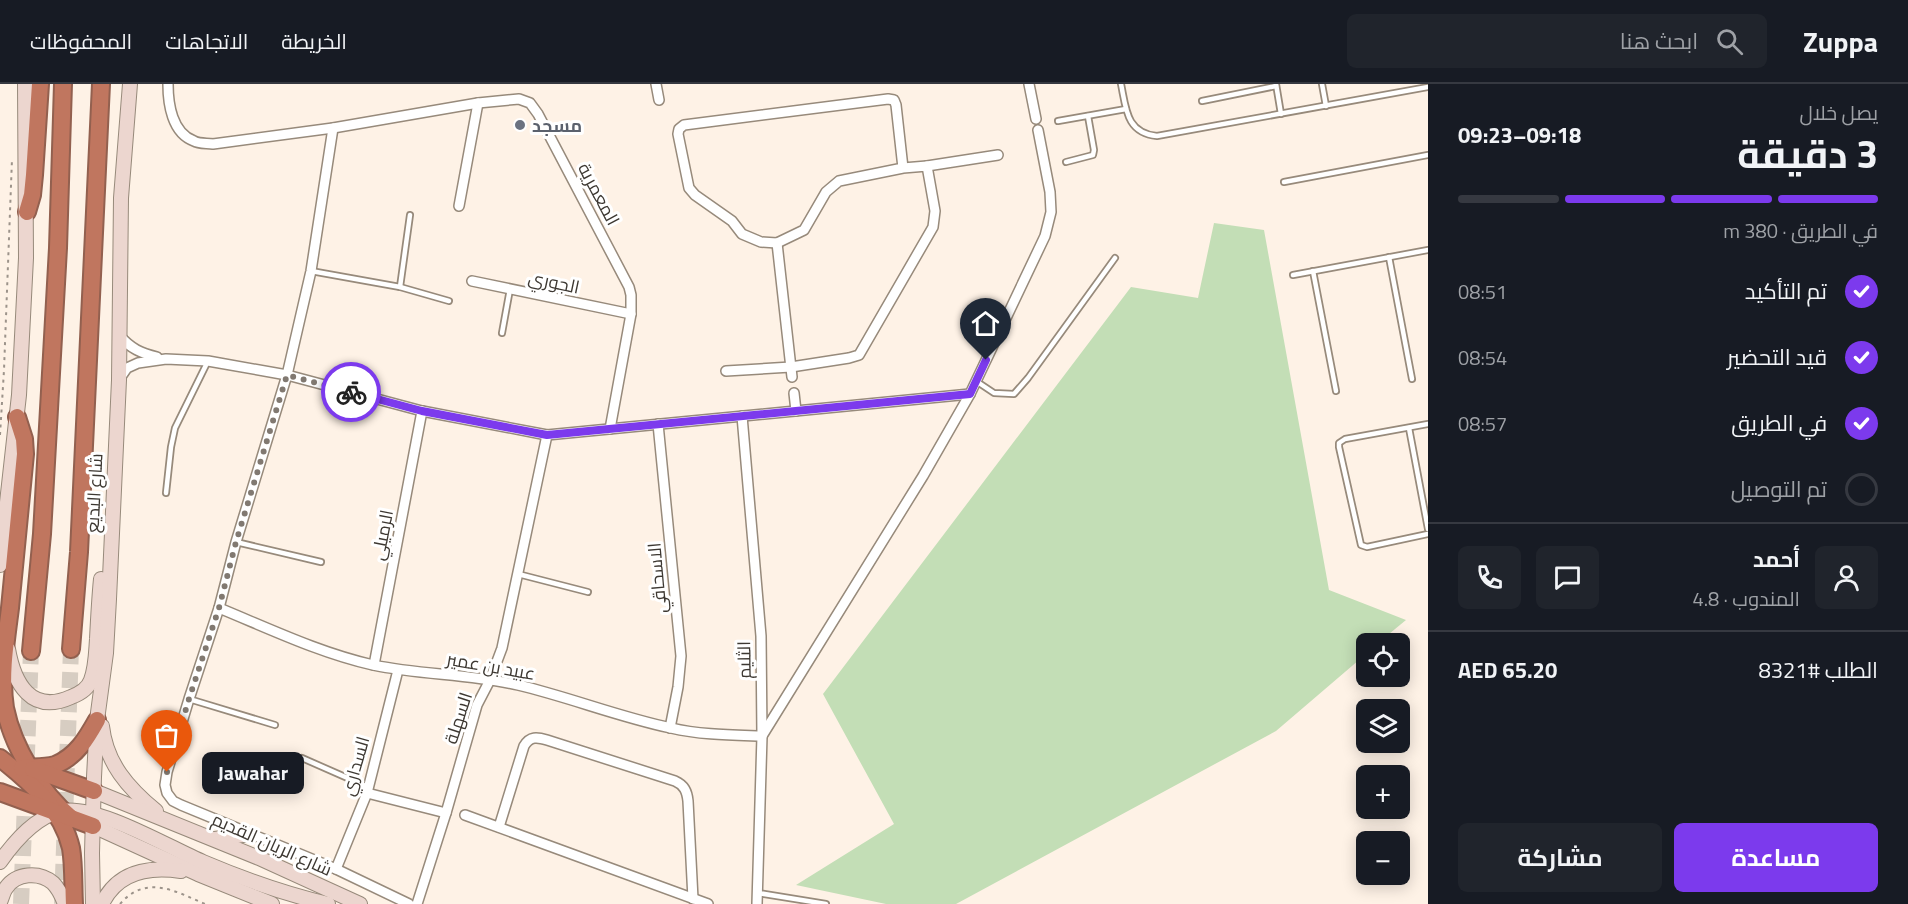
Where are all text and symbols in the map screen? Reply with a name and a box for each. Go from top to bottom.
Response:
search box [1347,14,1767,68]
text: Zuppa [1803,20,1878,63]
text: ابحث هنا [1620,24,1698,58]
text: المحفوظات [30,25,132,57]
text: الاتجاهات [165,25,248,57]
text: الخريطة [281,25,347,57]
icon: search [1713,25,1746,58]
text: يصل خلال [1799,97,1878,128]
place label: مسجد [532,112,582,139]
marker: مسجد [513,118,527,132]
text: 09:18–09:23 [1458,118,1581,152]
text: 3 دقيقة [1737,124,1878,183]
street label: المعمرية [571,158,627,230]
text: في الطريق · 380 m [1723,215,1878,246]
street label: الجوري [526,263,582,302]
text: تم التأكيد [1745,274,1827,308]
icon: check [1845,275,1878,308]
text: 08:51 [1458,276,1507,307]
pin [960,298,1011,360]
icon: home [969,307,1002,340]
text: قيد التحضير [1727,340,1827,374]
icon: check [1845,341,1878,374]
text: 08:54 [1458,342,1507,373]
courier [321,362,381,422]
icon: bike [335,376,368,409]
text: في الطريق [1731,406,1827,440]
icon: check [1845,407,1878,440]
text: 08:57 [1458,408,1507,439]
street label: شارع البديع [78,452,110,534]
text: تم التوصيل [1731,472,1827,506]
street label: الرميلي [364,507,401,563]
street label: الاسحاقي [640,541,675,614]
text: أحمد [1753,542,1800,576]
button: phone [1458,546,1521,609]
button: chat [1536,546,1599,609]
button: person [1815,546,1878,609]
text: المندوب · 4.8 [1692,583,1800,614]
map controls [1356,633,1410,885]
button: locate [1356,633,1410,687]
street label: الثليم [730,641,758,679]
street label: عبيد بن عمير [444,645,538,687]
text: AED 65.20 [1458,653,1557,687]
text: الطلب #8321 [1758,653,1878,687]
street label: السهلة [437,689,479,747]
button: layers [1356,699,1410,753]
pin [141,710,192,772]
icon: bag [150,719,183,752]
street label: السداري [334,733,377,799]
callout: Jawahar [203,751,305,793]
text: Jawahar [218,757,288,788]
button: + [1356,765,1410,819]
street label: شارع الريان القديم [208,805,336,883]
button: مشاركة [1458,823,1662,892]
button: مساعدة [1674,823,1878,892]
button: − [1356,831,1410,885]

